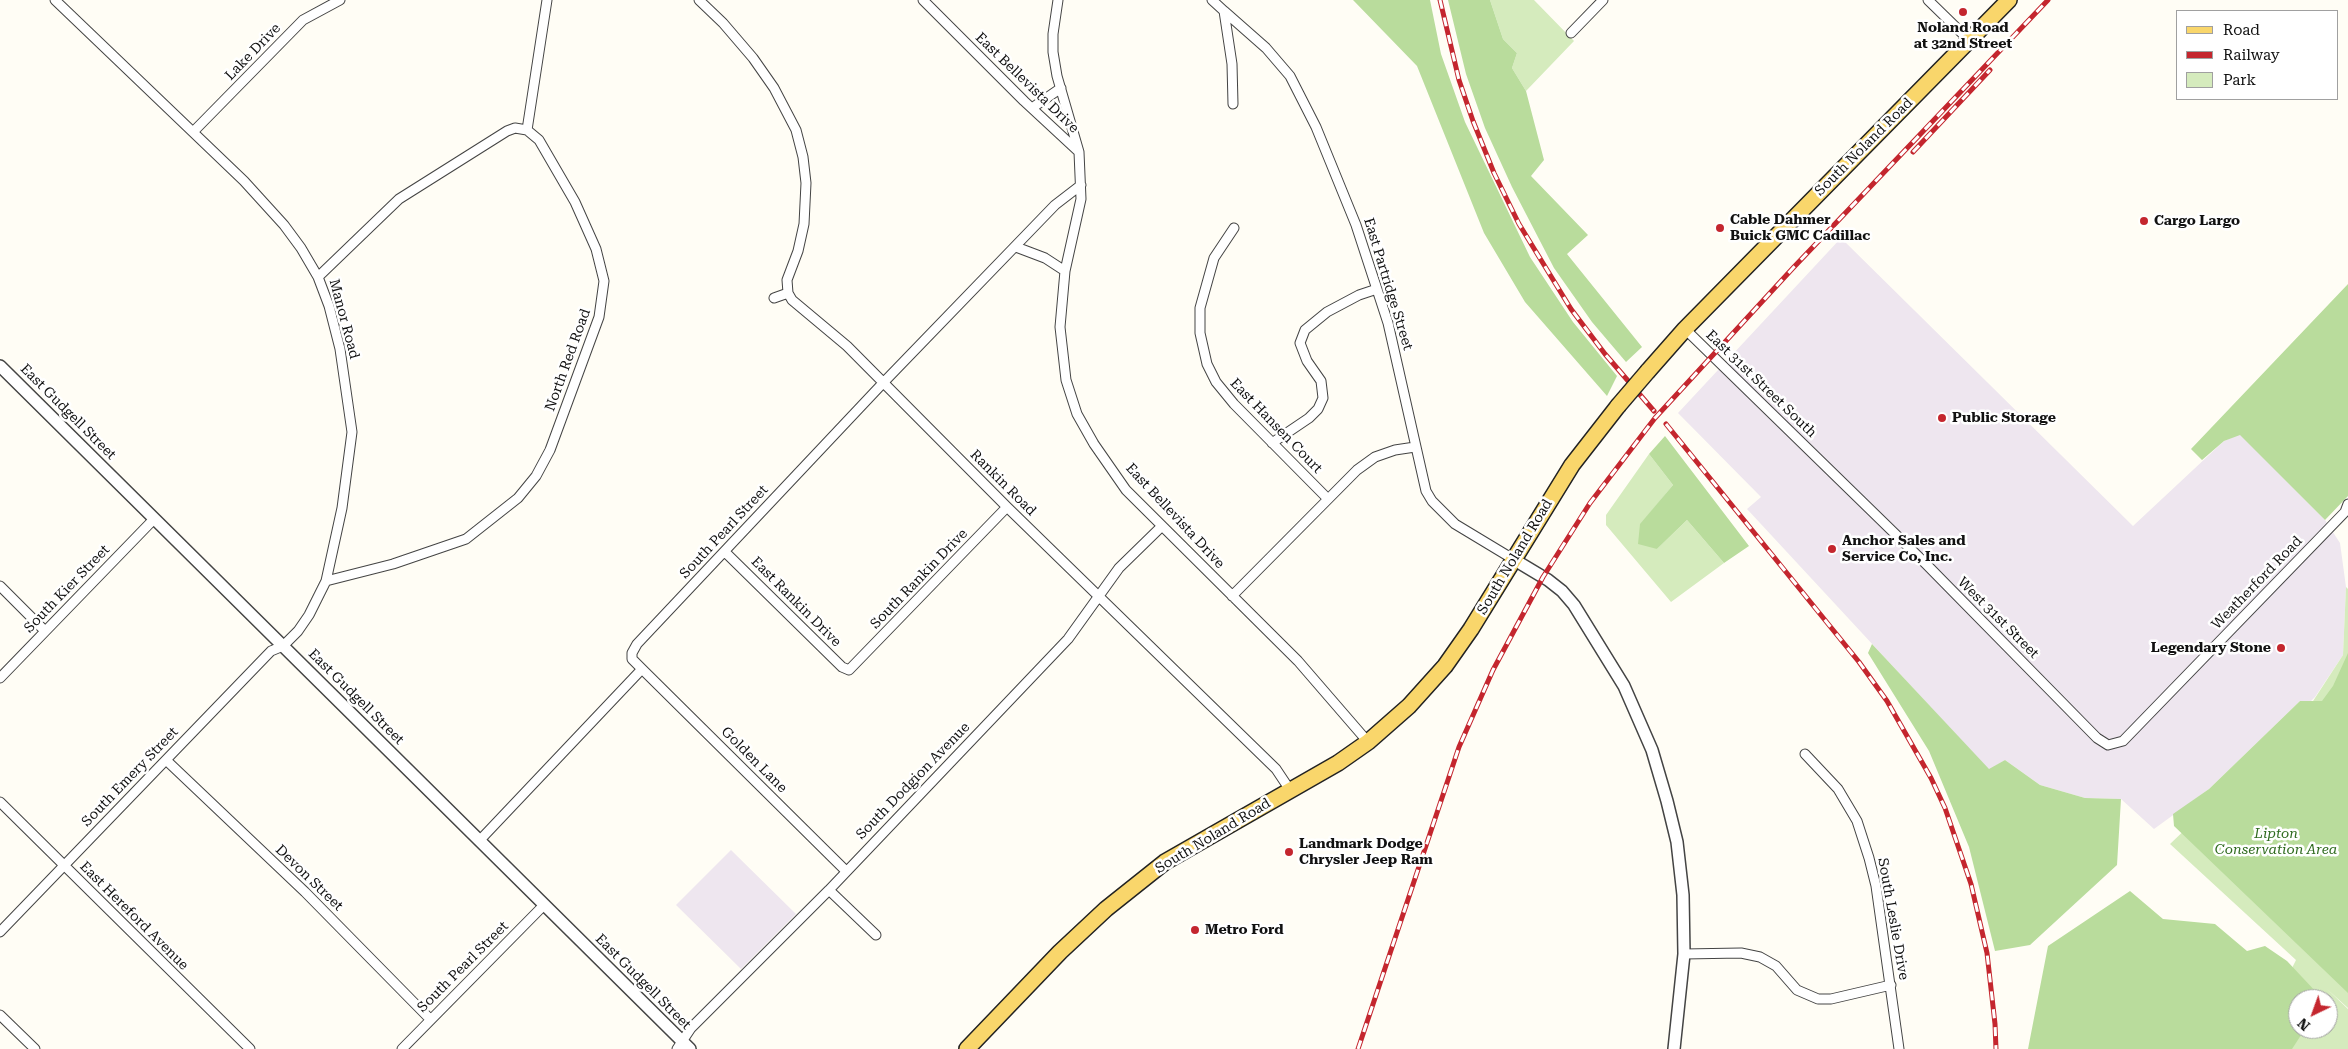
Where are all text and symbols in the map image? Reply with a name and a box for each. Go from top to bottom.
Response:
marker: Noland Road at 32nd Street [1957,6,1969,18]
legend [2176,10,2338,100]
street label: Lake Drive [222,20,284,84]
place label: Noland Road at 32nd Street [1914,20,2012,52]
text: Road [2223,21,2260,39]
street label: East Bellevista Drive [972,29,1082,137]
text: Railway [2223,46,2280,64]
text: Park [2223,71,2256,89]
street label: South Noland Road [1812,95,1916,199]
place label: Cable Dahmer Buick GMC Cadillac [1730,212,1870,244]
place label: Cargo Largo [2154,213,2240,229]
marker: Cargo Largo [2138,215,2150,227]
street label: East Partridge Street [1360,216,1416,352]
marker: Cable Dahmer Buick GMC Cadillac [1714,222,1726,234]
street label: Manor Road [325,277,363,361]
street label: North Red Road [542,307,594,413]
street label: East 31st Street South [1702,327,1820,441]
street label: East Gudgell Street [17,361,119,463]
street label: East Hansen Court [1226,375,1326,477]
place label: Public Storage [1952,410,2056,426]
marker: Public Storage [1936,412,1948,424]
street label: Rankin Road [967,447,1039,519]
street label: East Bellevista Drive [1122,460,1228,572]
street label: South Pearl Street [676,482,772,582]
street label: South Noland Road [1474,496,1556,618]
street label: South Rankin Drive [867,525,971,633]
place label: Anchor Sales and Service Co, Inc. [1842,533,1966,566]
street label: Weatherford Road [2208,533,2306,633]
street label: South Kier Street [21,541,113,637]
marker: Anchor Sales and Service Co, Inc. [1826,543,1838,555]
street label: East Rankin Drive [747,553,845,651]
street label: West 31st Street [1954,574,2042,662]
place label: Legendary Stone [2151,640,2271,656]
marker: Legendary Stone [2275,642,2287,654]
street label: East Gudgell Street [305,646,407,748]
street label: South Dodgion Avenue [853,719,973,843]
street label: South Emery Street [78,724,182,830]
street label: Golden Lane [718,724,790,796]
street label: South Noland Road [1152,795,1274,877]
park label: Lipton Conservation Area [2215,826,2337,859]
place label: Landmark Dodge Chrysler Jeep Ram [1299,836,1433,869]
street label: Devon Street [272,842,346,914]
marker: Landmark Dodge Chrysler Jeep Ram [1283,846,1295,858]
street label: South Leslie Drive [1874,857,1912,981]
street label: East Hereford Avenue [76,858,192,974]
street label: South Pearl Street [414,918,512,1016]
place label: Metro Ford [1205,922,1284,938]
marker: Metro Ford [1189,924,1201,936]
street label: East Gudgell Street [592,931,694,1033]
north arrow [2288,989,2338,1039]
text: N [2294,1015,2313,1034]

